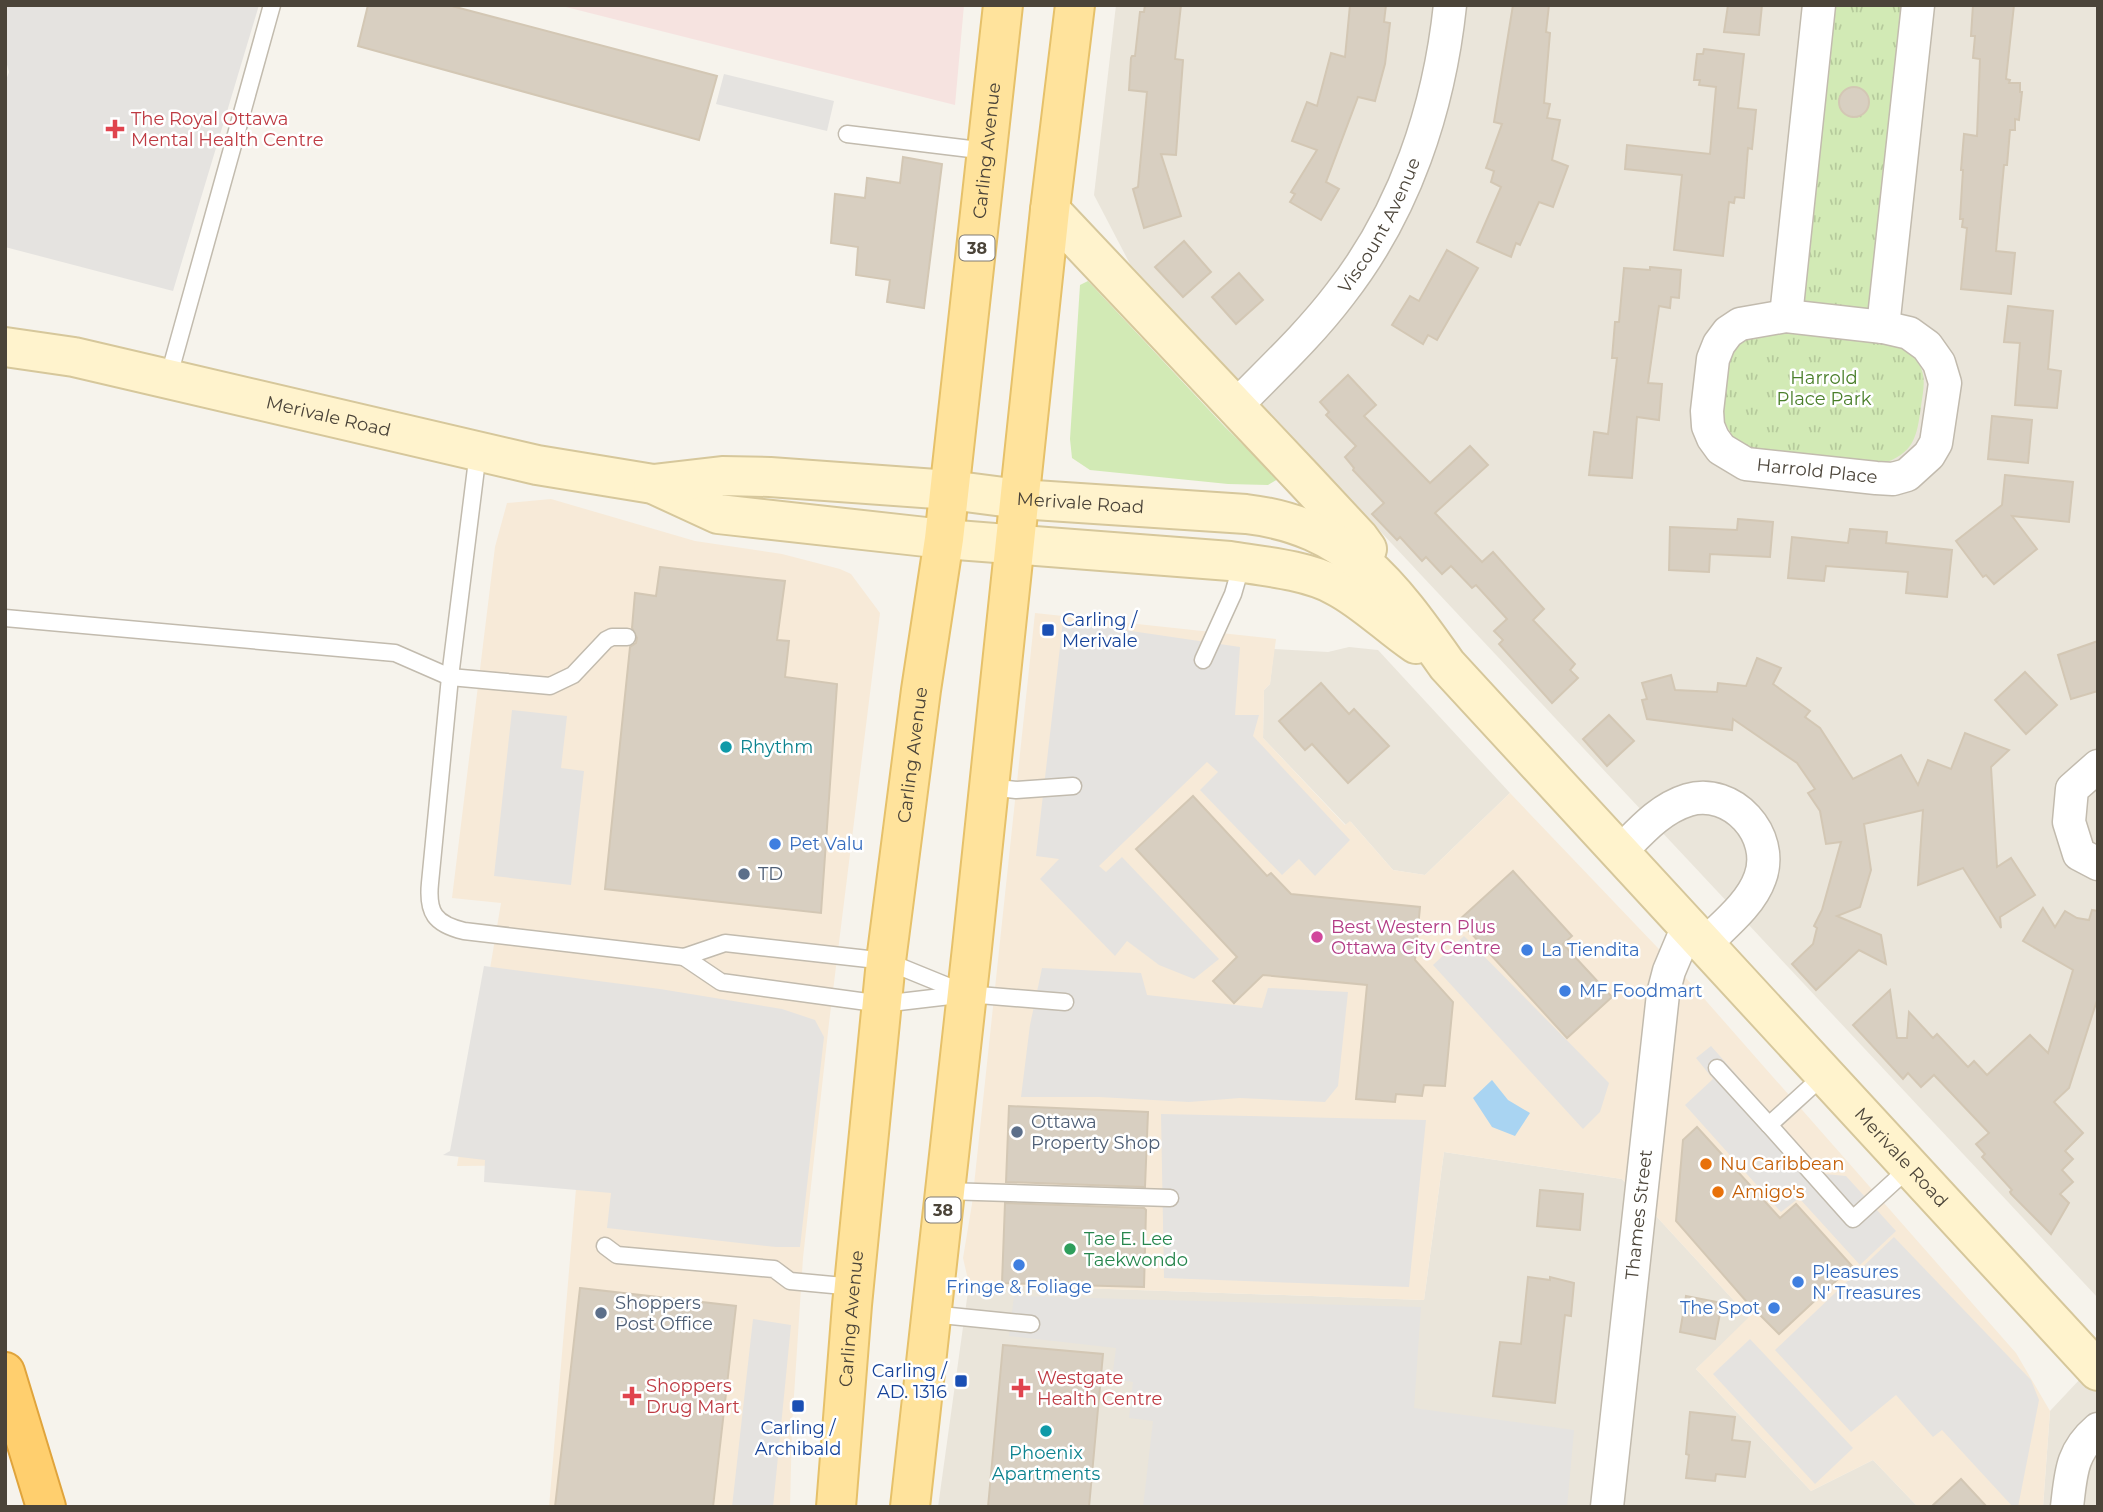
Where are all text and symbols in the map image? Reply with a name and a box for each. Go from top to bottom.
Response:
street label: Carling Avenue [968,81,1005,220]
place label: The Royal Ottawa Mental Health Centre [131,108,324,151]
marker: The Royal Ottawa Mental Health Centre [105,119,125,139]
street label: Viscount Avenue [1334,154,1425,298]
road number: 38 [960,236,995,260]
park label: Harrold Place Park [1776,367,1872,410]
street label: Merivale Road [264,391,393,442]
street label: Harrold Place [1755,454,1879,488]
street label: Merivale Road [1016,488,1145,518]
place label: Carling / Merivale [1062,609,1138,652]
marker: Carling / Merivale [1040,622,1056,638]
street label: Carling Avenue [893,685,932,824]
place label: Rhythm [740,736,813,758]
marker: Rhythm [718,739,734,755]
place label: Pet Valu [789,833,864,855]
marker: Pet Valu [767,836,783,852]
place label: TD [758,863,783,885]
marker: TD [736,866,752,882]
place label: Best Western Plus Ottawa City Centre [1331,916,1501,959]
marker: Best Western Plus Ottawa City Centre [1309,929,1325,945]
place label: La Tiendita [1541,939,1640,961]
marker: La Tiendita [1519,942,1535,958]
place label: MF Foodmart [1579,980,1703,1002]
marker: MF Foodmart [1557,983,1573,999]
street label: Merivale Road [1850,1103,1952,1212]
place label: Ottawa Property Shop [1031,1111,1160,1154]
marker: Ottawa Property Shop [1009,1124,1025,1140]
street label: Thames Street [1621,1148,1657,1281]
place label: Nu Caribbean [1720,1153,1844,1175]
marker: Nu Caribbean [1698,1156,1714,1172]
place label: Amigo's [1732,1181,1805,1203]
marker: Amigo's [1710,1184,1726,1200]
road number: 38 [926,1198,960,1222]
place label: Tae E. Lee Taekwondo [1084,1228,1188,1271]
marker: Tae E. Lee Taekwondo [1062,1241,1078,1257]
street label: Carling Avenue [835,1249,868,1388]
marker: Fringe & Foliage [1011,1257,1027,1273]
place label: Pleasures N' Treasures [1812,1261,1921,1304]
marker: Pleasures N' Treasures [1790,1274,1806,1290]
place label: Fringe & Foliage [946,1276,1092,1298]
place label: Shoppers Post Office [615,1292,713,1335]
place label: The Spot [1680,1297,1760,1319]
marker: The Spot [1766,1300,1782,1316]
marker: Shoppers Post Office [593,1305,609,1321]
place label: Carling / AD. 1316 [872,1360,948,1403]
place label: Westgate Health Centre [1037,1367,1162,1410]
marker: Carling / AD. 1316 [953,1373,969,1389]
place label: Shoppers Drug Mart [646,1375,740,1418]
marker: Westgate Health Centre [1011,1378,1031,1398]
marker: Shoppers Drug Mart [624,1388,640,1404]
marker: Carling / Archibald [790,1398,806,1414]
place label: Carling / Archibald [755,1417,841,1460]
marker: Phoenix Apartments [1038,1423,1054,1439]
place label: Phoenix Apartments [992,1442,1101,1485]

